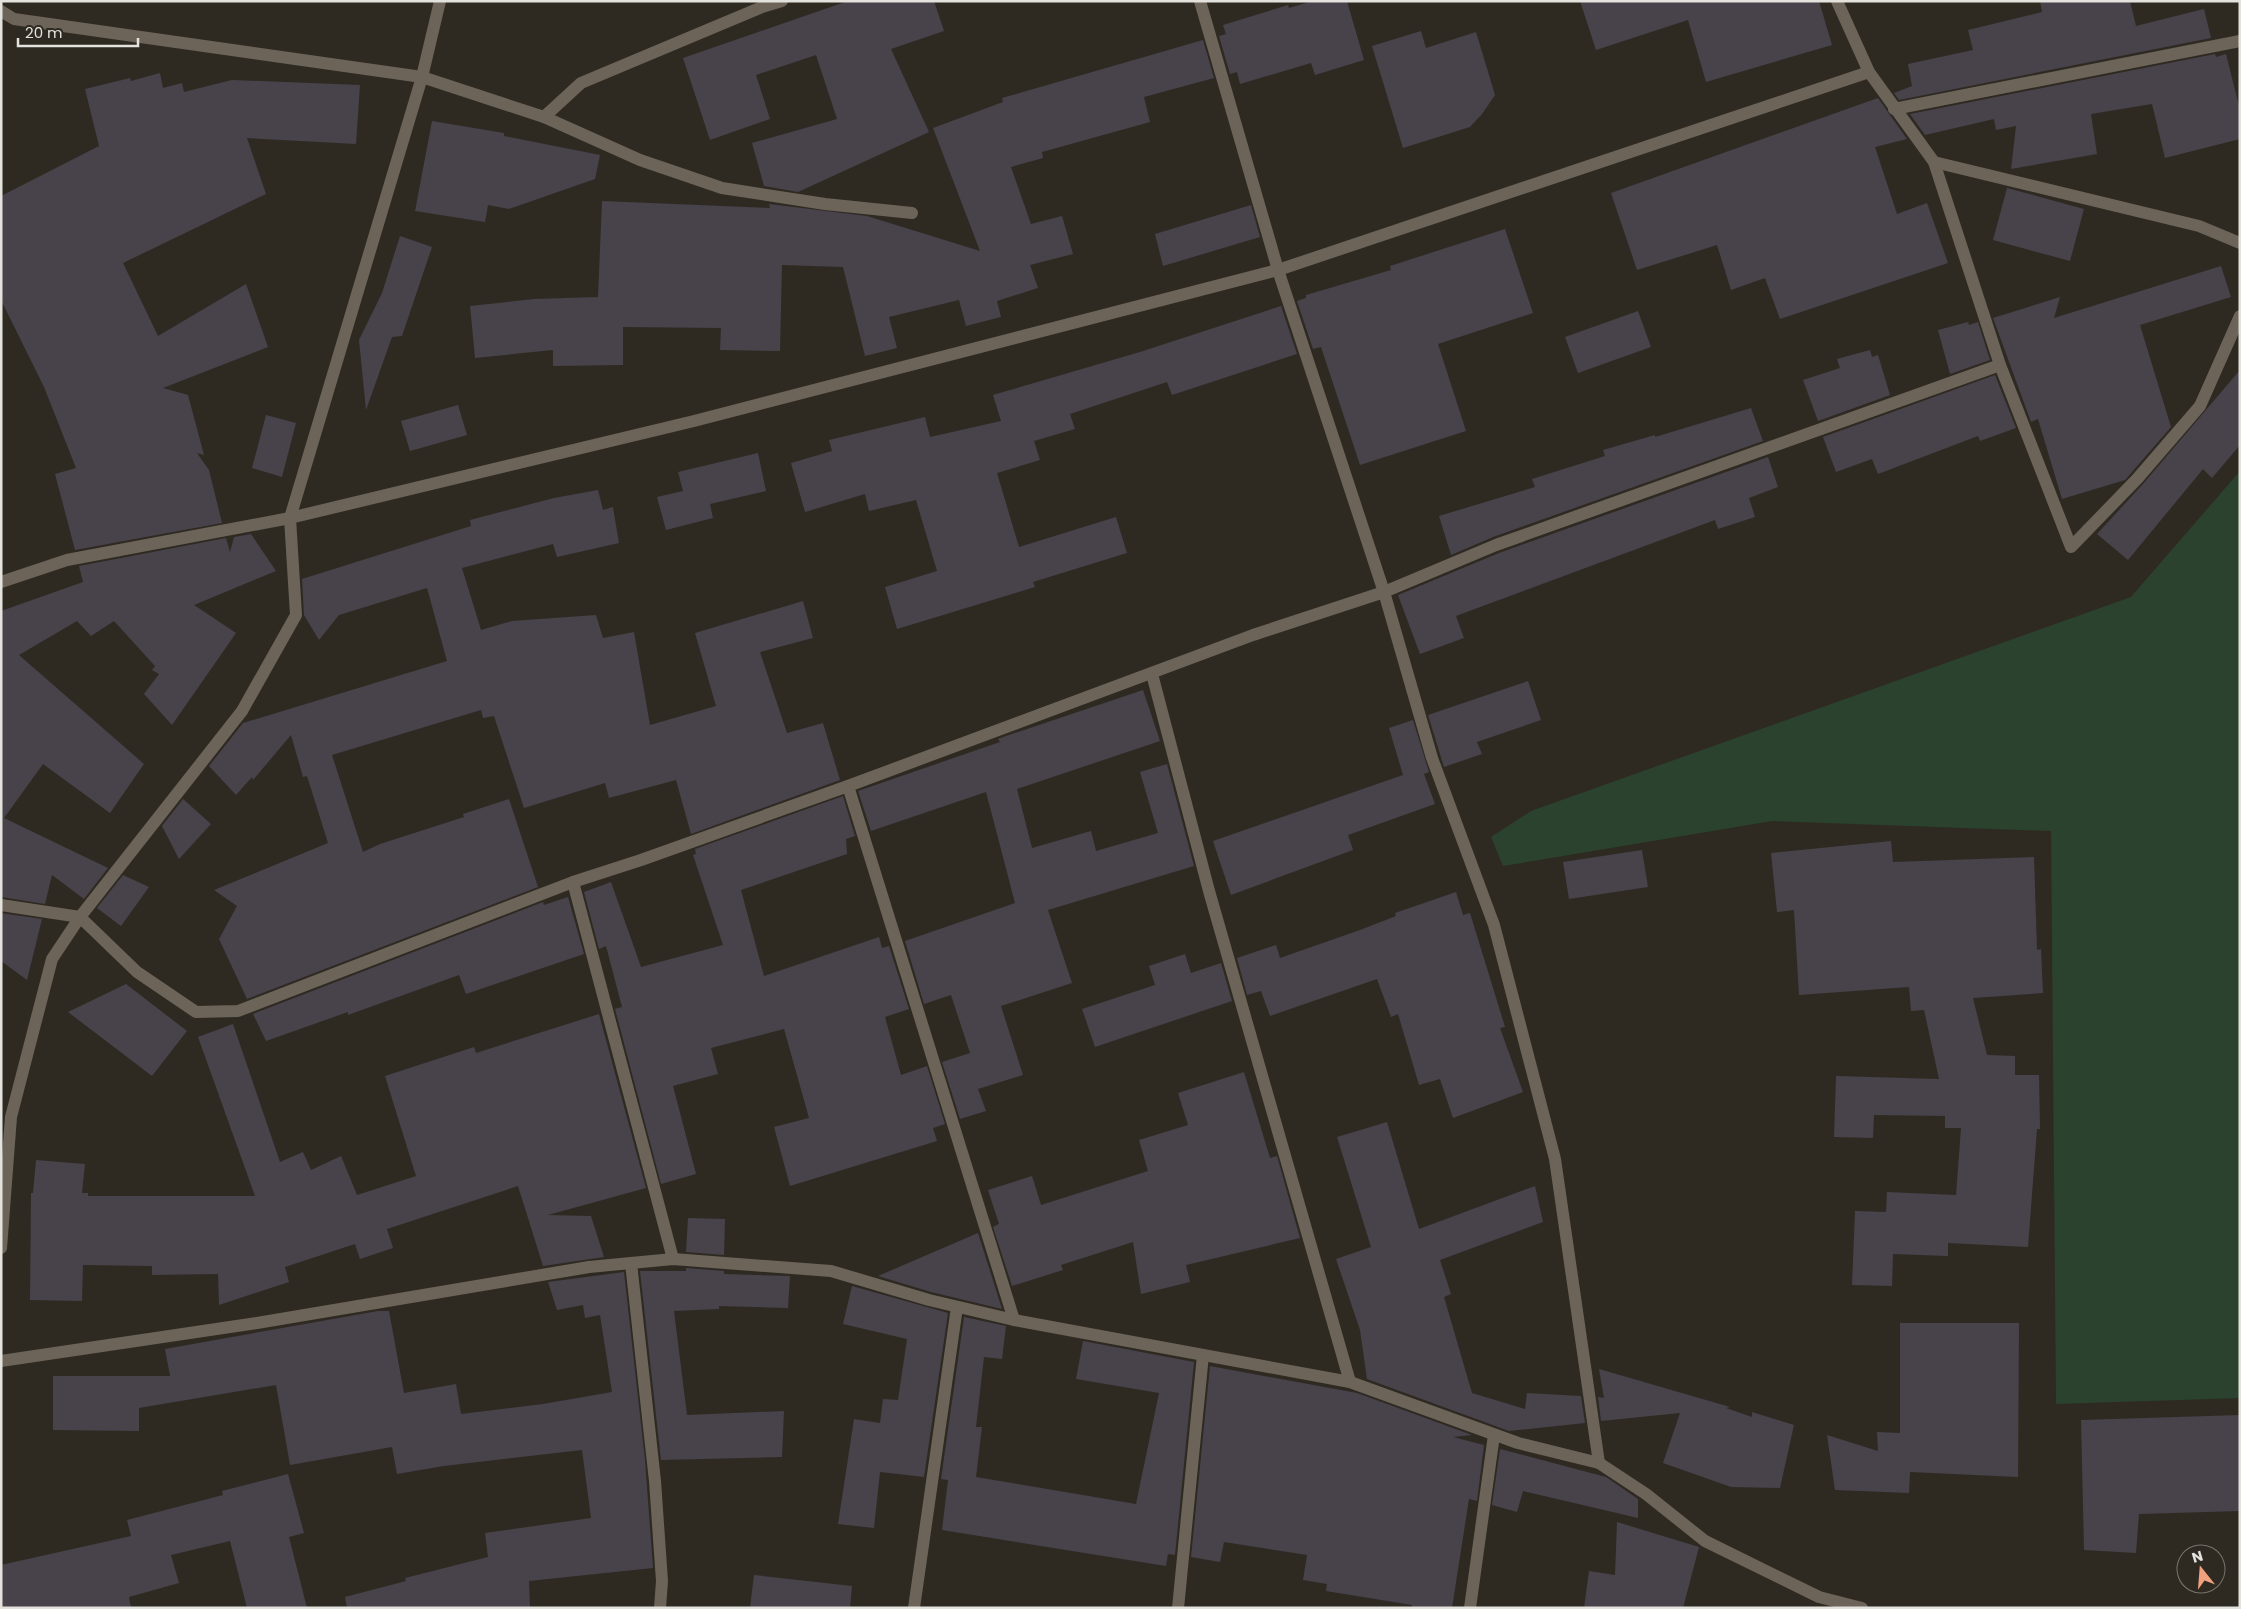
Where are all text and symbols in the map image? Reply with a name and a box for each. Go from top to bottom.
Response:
scale bar [18,15,138,47]
text: 20 m [25,22,63,43]
north arrow [2176,1544,2226,1594]
text: N [2189,1545,2205,1568]

